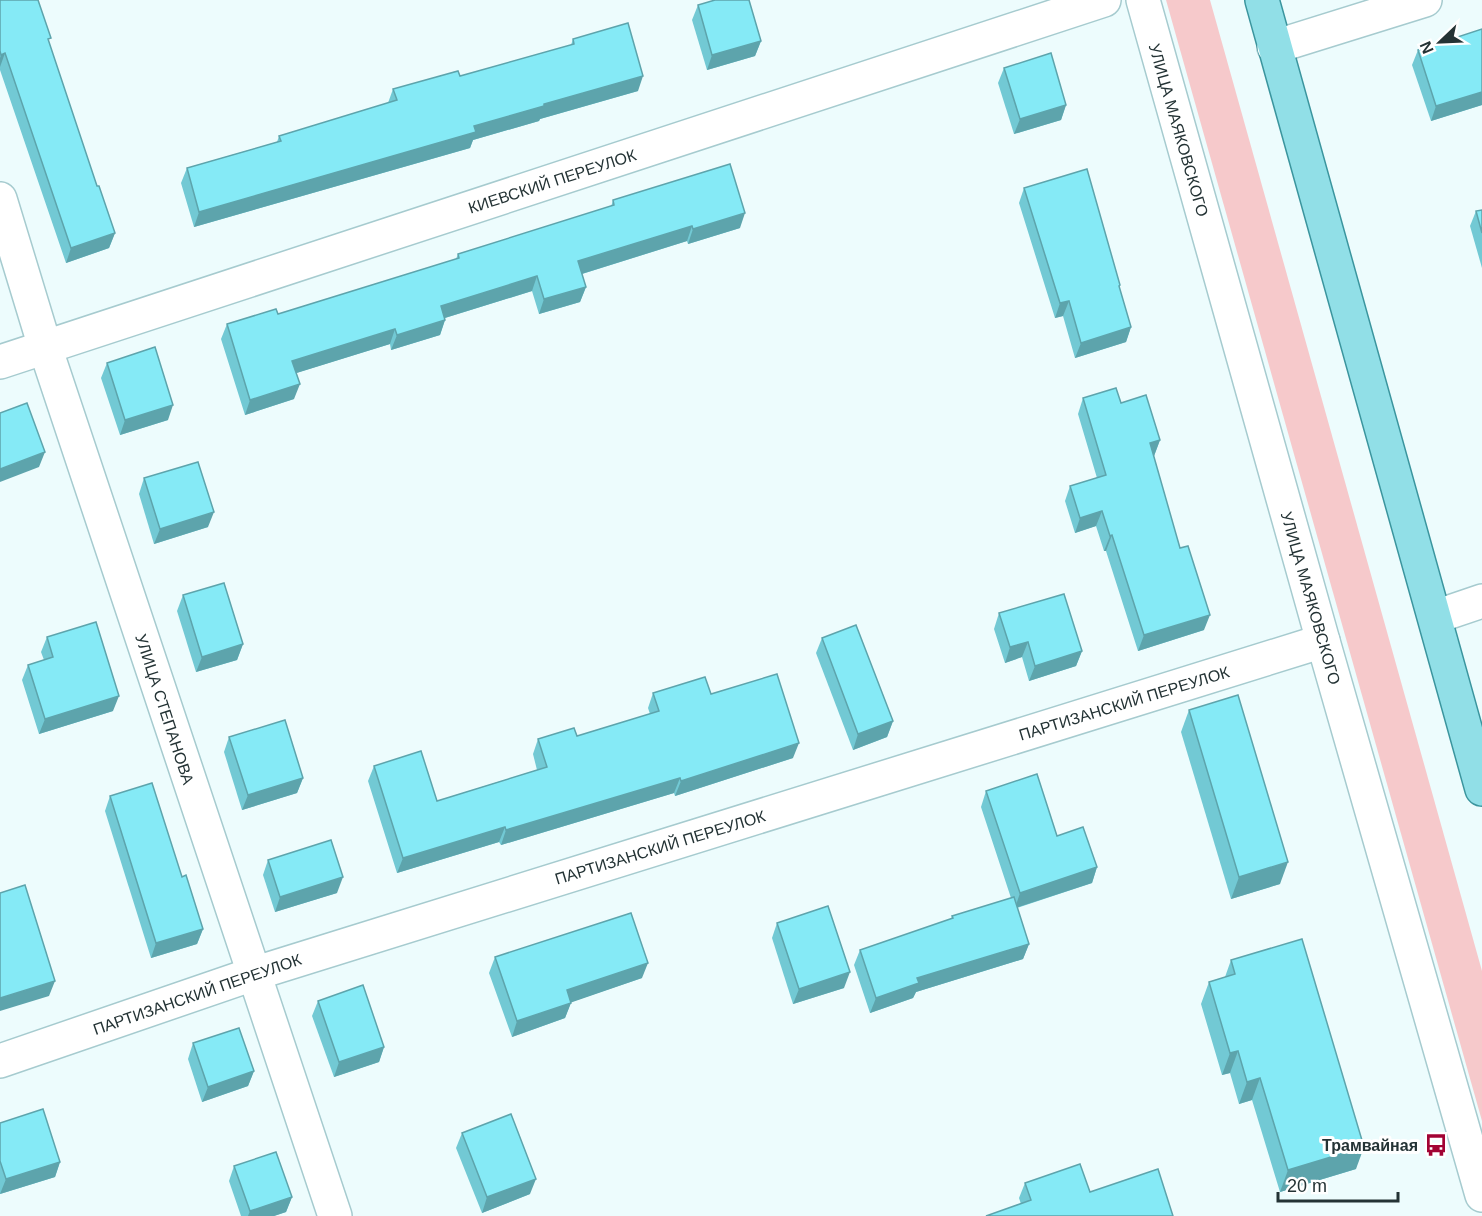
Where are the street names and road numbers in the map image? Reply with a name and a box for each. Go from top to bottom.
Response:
street label: УЛИЦА МАЯКОВСКОГО [1146,42,1211,219]
street label: КИЕВСКИЙ ПЕРЕУЛОК [466,145,639,217]
street label: УЛИЦА МАЯКОВСКОГО [1278,510,1343,687]
street label: УЛИЦА СТЕПАНОВА [132,632,197,787]
street label: ПАРТИЗАНСКИЙ ПЕРЕУЛОК [1017,662,1232,744]
street label: ПАРТИЗАНСКИЙ ПЕРЕУЛОК [553,806,768,888]
street label: ПАРТИЗАНСКИЙ ПЕРЕУЛОК [91,950,304,1038]

